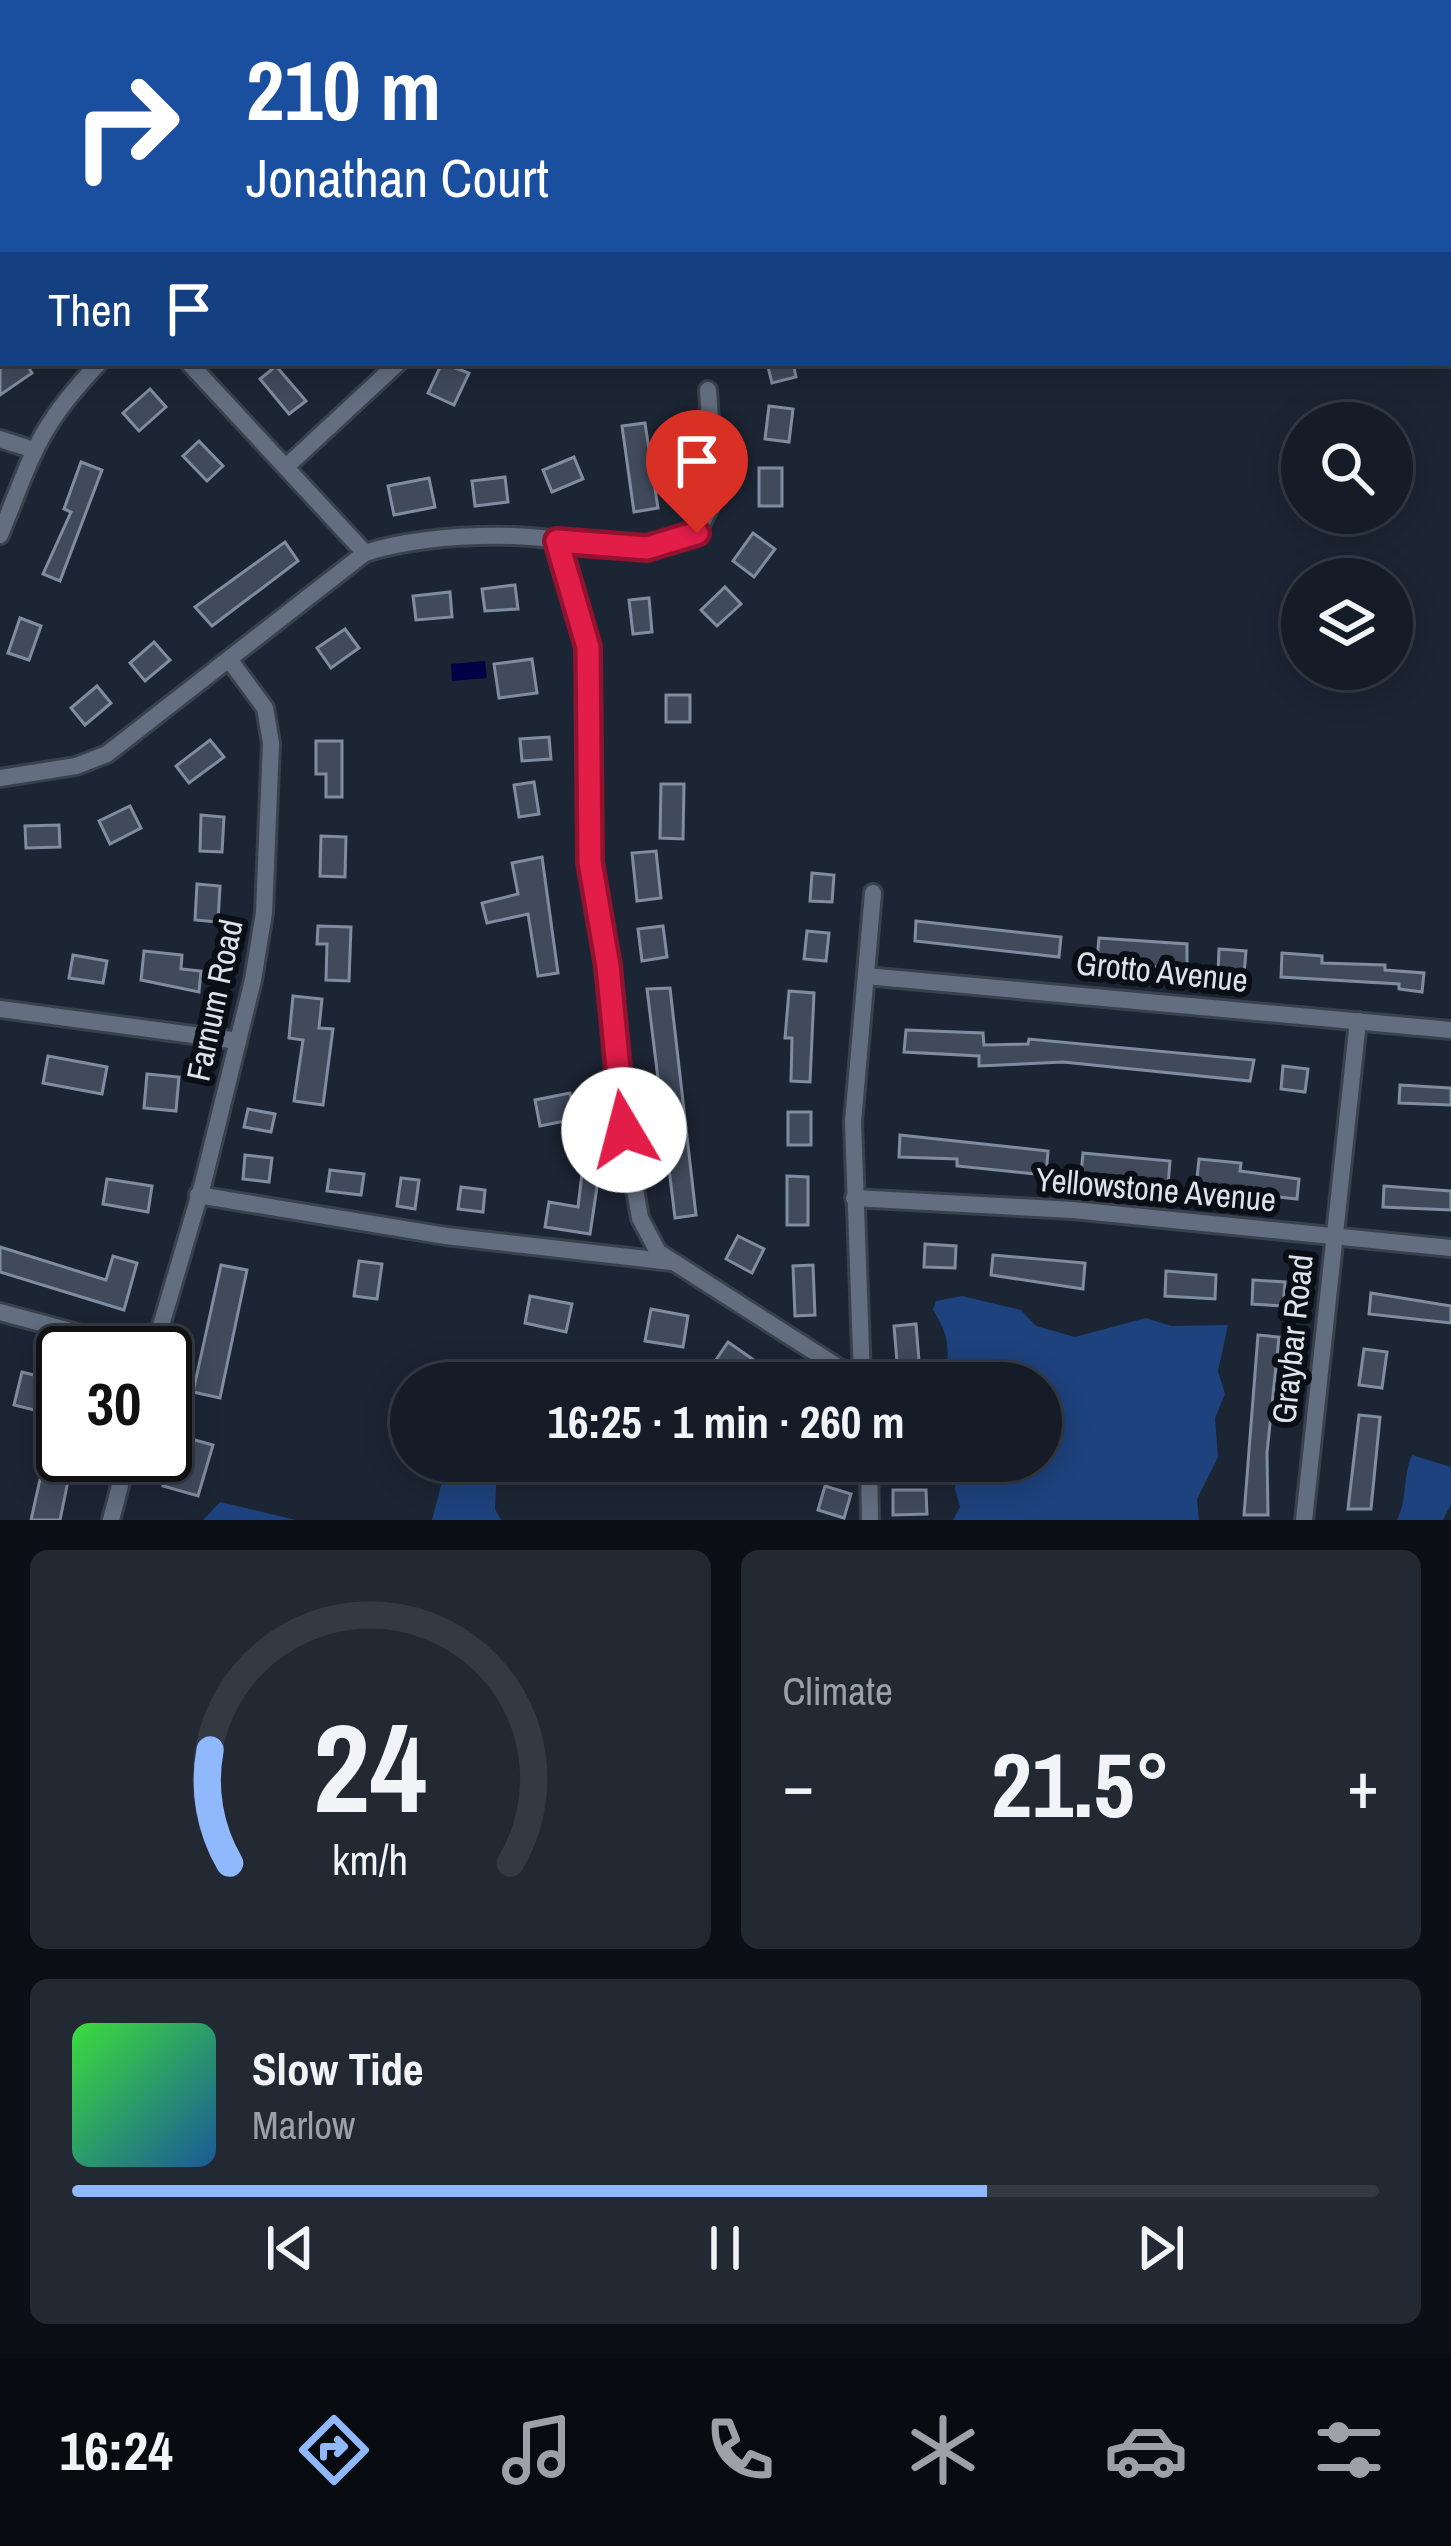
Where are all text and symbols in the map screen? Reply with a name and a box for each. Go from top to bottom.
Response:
text: 210 m [246,33,441,146]
icon: right [48,48,204,204]
text: Jonathan Court [246,141,549,214]
icon: arrive [156,276,222,342]
text: Then [48,279,132,340]
map controls [1281,402,1413,690]
button: search [1281,402,1413,534]
pin [646,410,748,533]
icon: arrive [664,428,730,494]
button: layers [1281,558,1413,690]
street label: Farnum Road [175,915,253,1085]
street label: Grotto Avenue [1074,940,1250,1002]
position arrow [561,1067,687,1193]
street label: Yellowstone Avenue [1034,1157,1278,1221]
street label: Graybar Road [1261,1252,1323,1426]
speed limit sign: 30 [36,1326,192,1482]
text: 16:25 · 1 min · 260 m [548,1391,904,1452]
text: Climate [783,1665,893,1717]
text: 24 [313,1683,427,1851]
text: 21.5° [991,1724,1171,1845]
text: − [783,1740,814,1829]
text: + [1347,1740,1379,1829]
text: km/h [332,1830,408,1887]
text: Slow Tide [252,2038,424,2099]
text: Marlow [252,2099,355,2151]
icon: previous [257,2215,323,2281]
icon: pause [692,2215,758,2281]
icon: next [1128,2215,1194,2281]
icon: directions [292,2408,376,2492]
icon: music [495,2408,579,2492]
icon: phone [698,2408,782,2492]
icon: climate [901,2408,985,2492]
icon: car [1104,2408,1188,2492]
icon: filters [1307,2408,1391,2492]
text: 16:24 [60,2414,173,2487]

